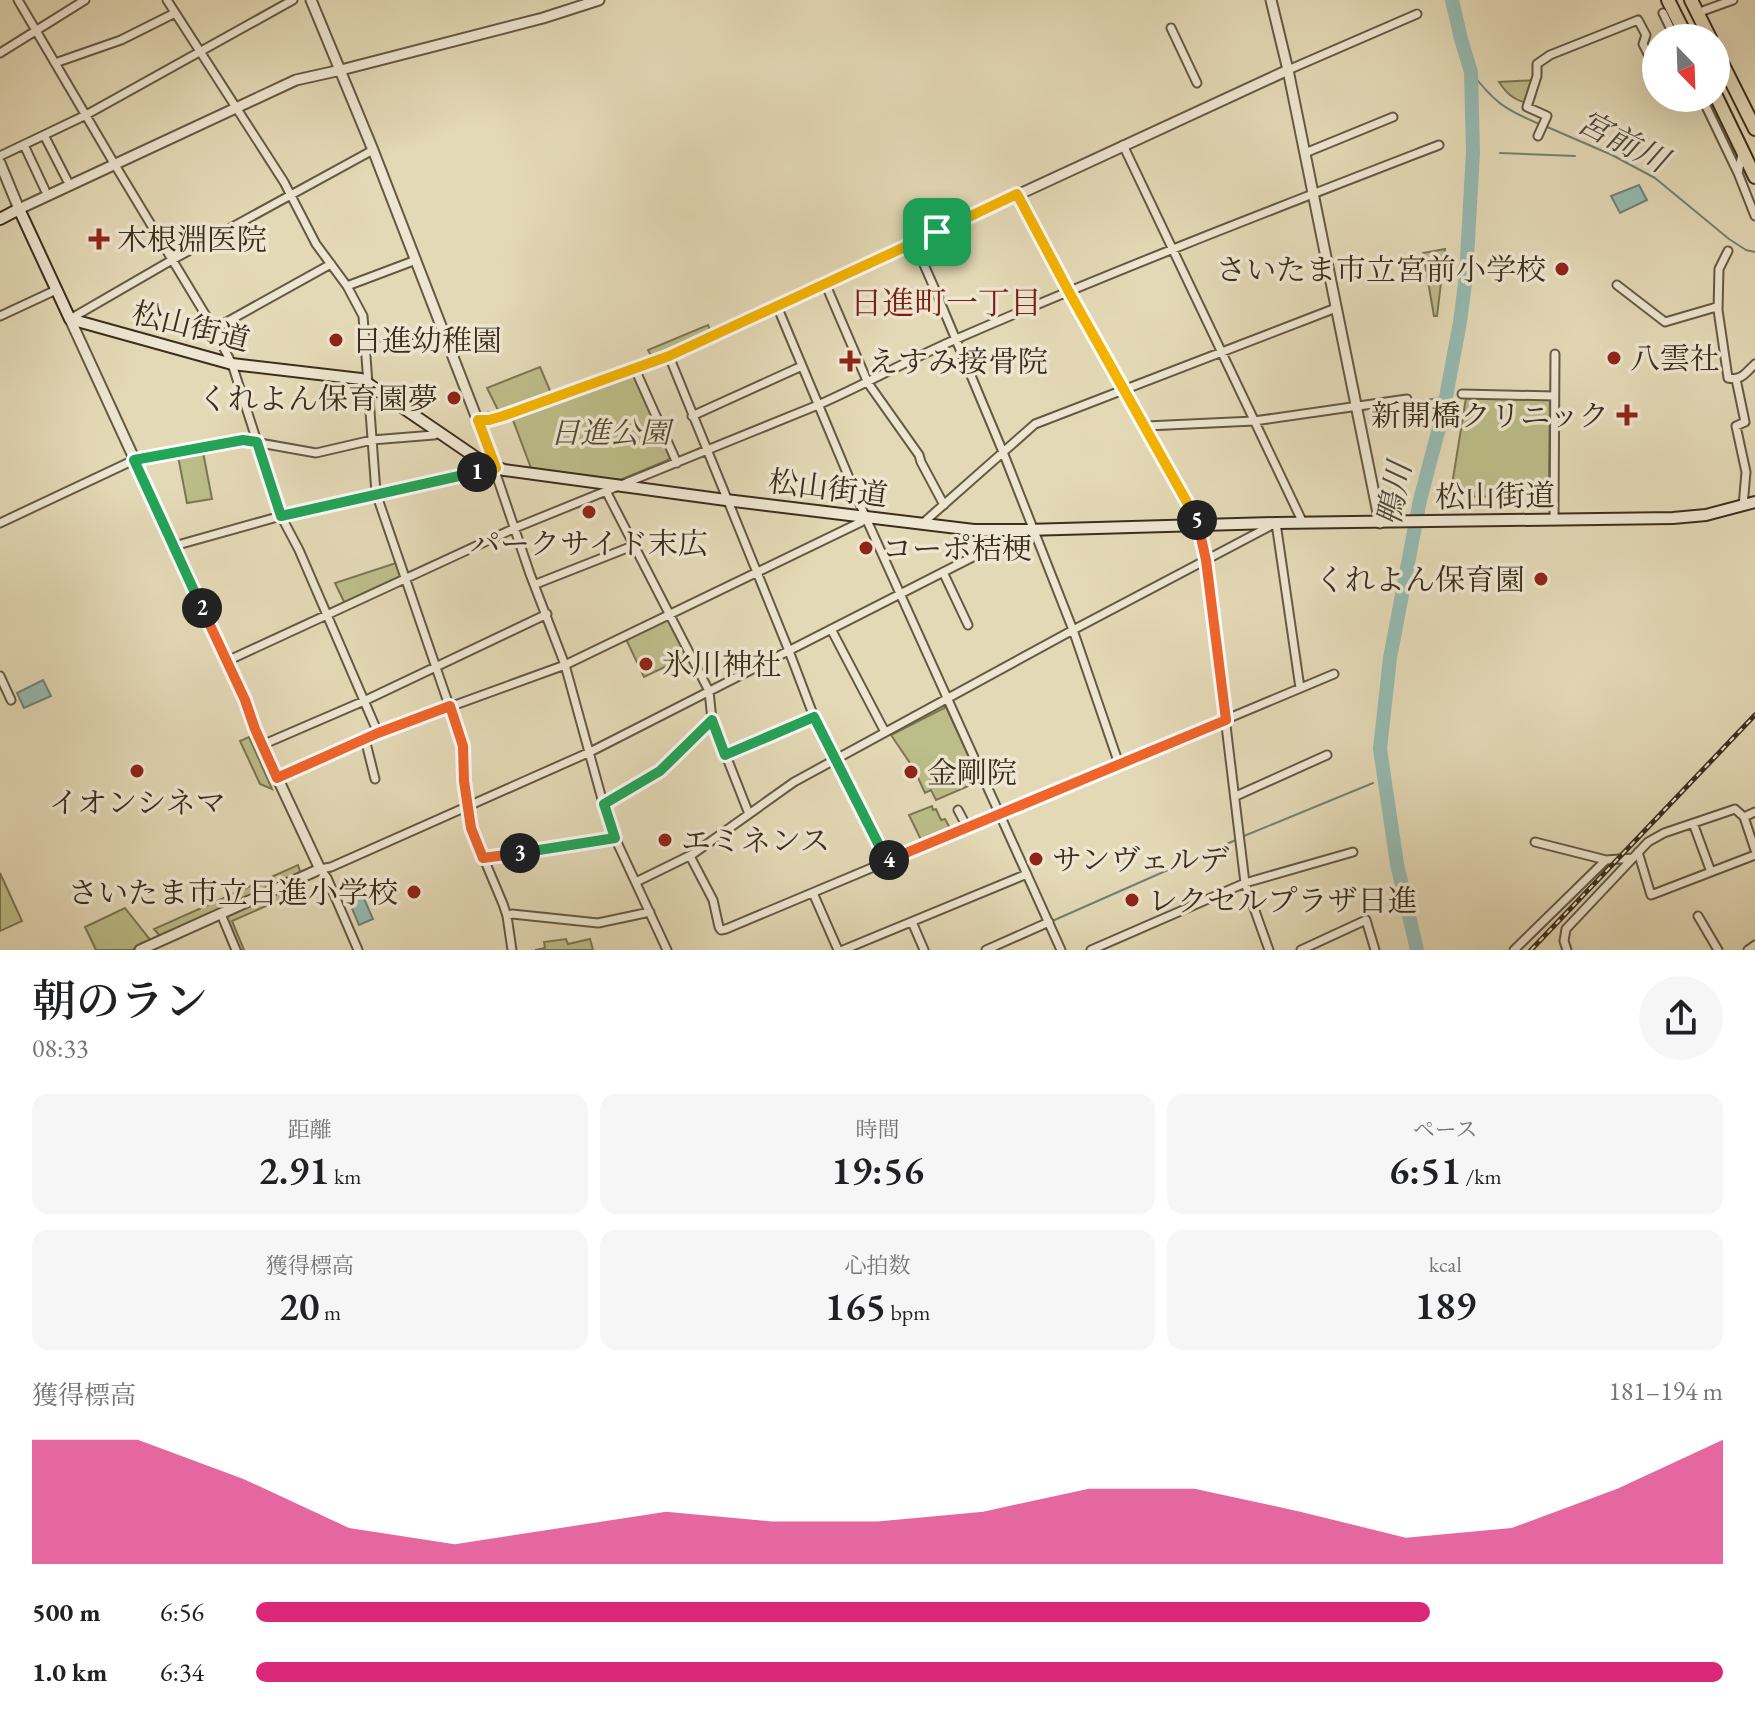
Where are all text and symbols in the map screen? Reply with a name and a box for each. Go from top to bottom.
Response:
north arrow [1642,24,1730,112]
map controls [1642,24,1730,112]
water label: 宮前川 [1571,100,1678,183]
pin [903,198,971,266]
icon: arrive [915,210,959,254]
place label: 木根淵医院 [117,220,267,259]
marker: 木根淵医院 [88,228,110,250]
place label: さいたま市立宮前小学校 [1216,250,1546,289]
marker: さいたま市立宮前小学校 [1553,260,1571,278]
district label: 日進町一丁目 [850,282,1042,324]
street label: 松山街道 [128,293,254,359]
place label: 日進幼稚園 [352,321,502,360]
marker: 日進幼稚園 [327,331,345,349]
place label: 八雲社 [1630,339,1720,378]
place label: えすみ接骨院 [868,342,1048,381]
marker: 八雲社 [1605,349,1623,367]
marker: えすみ接骨院 [839,350,861,372]
place label: くれよん保育園夢 [198,379,438,418]
marker: くれよん保育園夢 [445,389,463,407]
place label: 新開橋クリニック [1371,396,1609,435]
marker: 新開橋クリニック [1616,404,1638,426]
park label: 日進公園 [550,413,675,452]
pin: 1 [457,452,497,492]
water label: 鴨川 [1367,456,1421,529]
text: 1 [471,457,483,486]
street label: 松山街道 [766,461,890,515]
street label: 松山街道 [1435,475,1555,517]
pin: 5 [1177,500,1217,540]
marker: パークサイド末広 [580,503,598,521]
text: 5 [1191,505,1203,534]
place label: パークサイド末広 [470,524,708,563]
place label: コーポ桔梗 [882,529,1032,568]
marker: コーポ桔梗 [857,539,875,557]
place label: くれよん保育園 [1315,560,1525,599]
marker: くれよん保育園 [1532,570,1550,588]
pin: 2 [182,588,222,628]
text: 2 [196,593,208,622]
place label: 氷川神社 [662,645,782,684]
marker: 氷川神社 [637,655,655,673]
place label: 金剛院 [927,753,1017,792]
marker: イオンシネマ [128,762,146,780]
marker: 金剛院 [902,763,920,781]
place label: イオンシネマ [48,783,226,822]
place label: エミネンス [681,821,830,860]
marker: エミネンス [656,831,674,849]
pin: 3 [500,833,540,873]
text: 3 [514,838,526,867]
pin: 4 [869,840,909,880]
place label: サンヴェルデ [1052,840,1229,879]
text: 4 [883,845,895,874]
marker: サンヴェルデ [1027,850,1045,868]
place label: さいたま市立日進小学校 [68,873,398,912]
place label: レクセルプラザ日進 [1148,881,1417,920]
marker: さいたま市立日進小学校 [405,883,423,901]
marker: レクセルプラザ日進 [1123,891,1141,909]
text: 朝のラン [32,972,208,1029]
button: share [1639,976,1723,1060]
text: 08:33 [32,1031,88,1065]
text: 距離 [288,1115,332,1144]
text: 時間 [855,1115,900,1144]
text: ペース [1413,1115,1478,1144]
text: 2.91 [258,1144,330,1196]
text: 19:56 [831,1144,924,1196]
text: 6:51 [1389,1144,1461,1196]
text: km [330,1162,361,1191]
text: /km [1461,1162,1502,1191]
text: kcal [1429,1250,1462,1279]
text: 獲得標高 [266,1251,354,1280]
text: 心拍数 [844,1251,911,1280]
text: 189 [1414,1279,1476,1331]
text: 20 [279,1280,320,1332]
text: 165 [825,1280,886,1332]
text: m [320,1298,341,1327]
text: bpm [886,1298,930,1327]
text: 181–194 m [1608,1374,1723,1408]
text: 獲得標高 [32,1378,136,1412]
text: 500 m [32,1595,100,1629]
text: 6:56 [160,1595,204,1629]
text: 1.0 km [32,1655,107,1689]
text: 6:34 [160,1655,204,1689]

